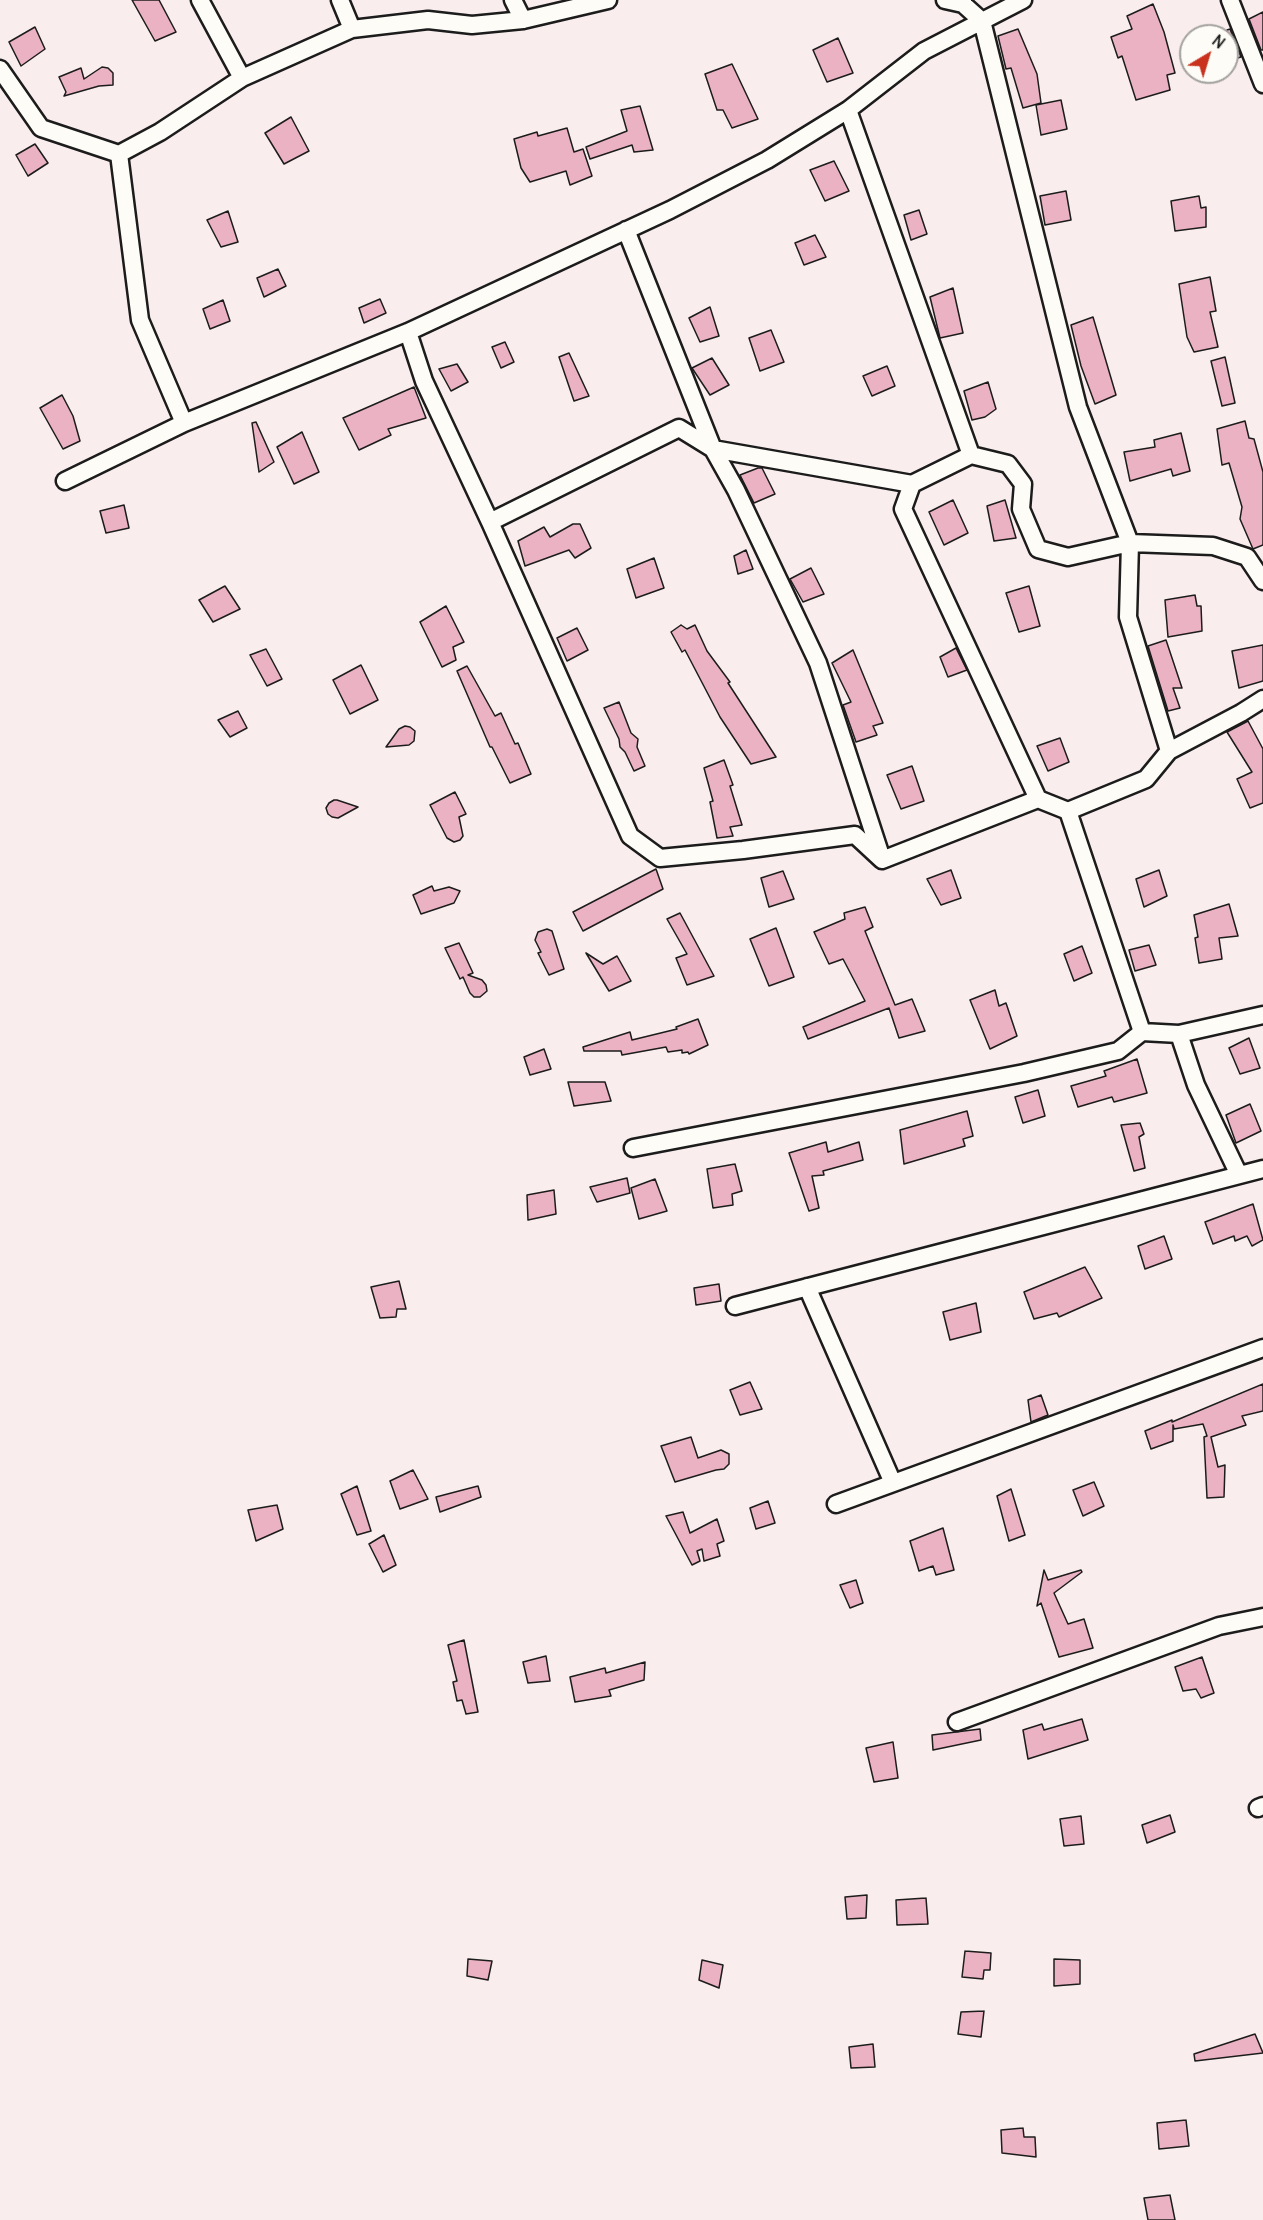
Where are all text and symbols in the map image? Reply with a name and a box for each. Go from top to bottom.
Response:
north arrow [1179,24,1239,84]
text: N [1208,30,1229,53]

